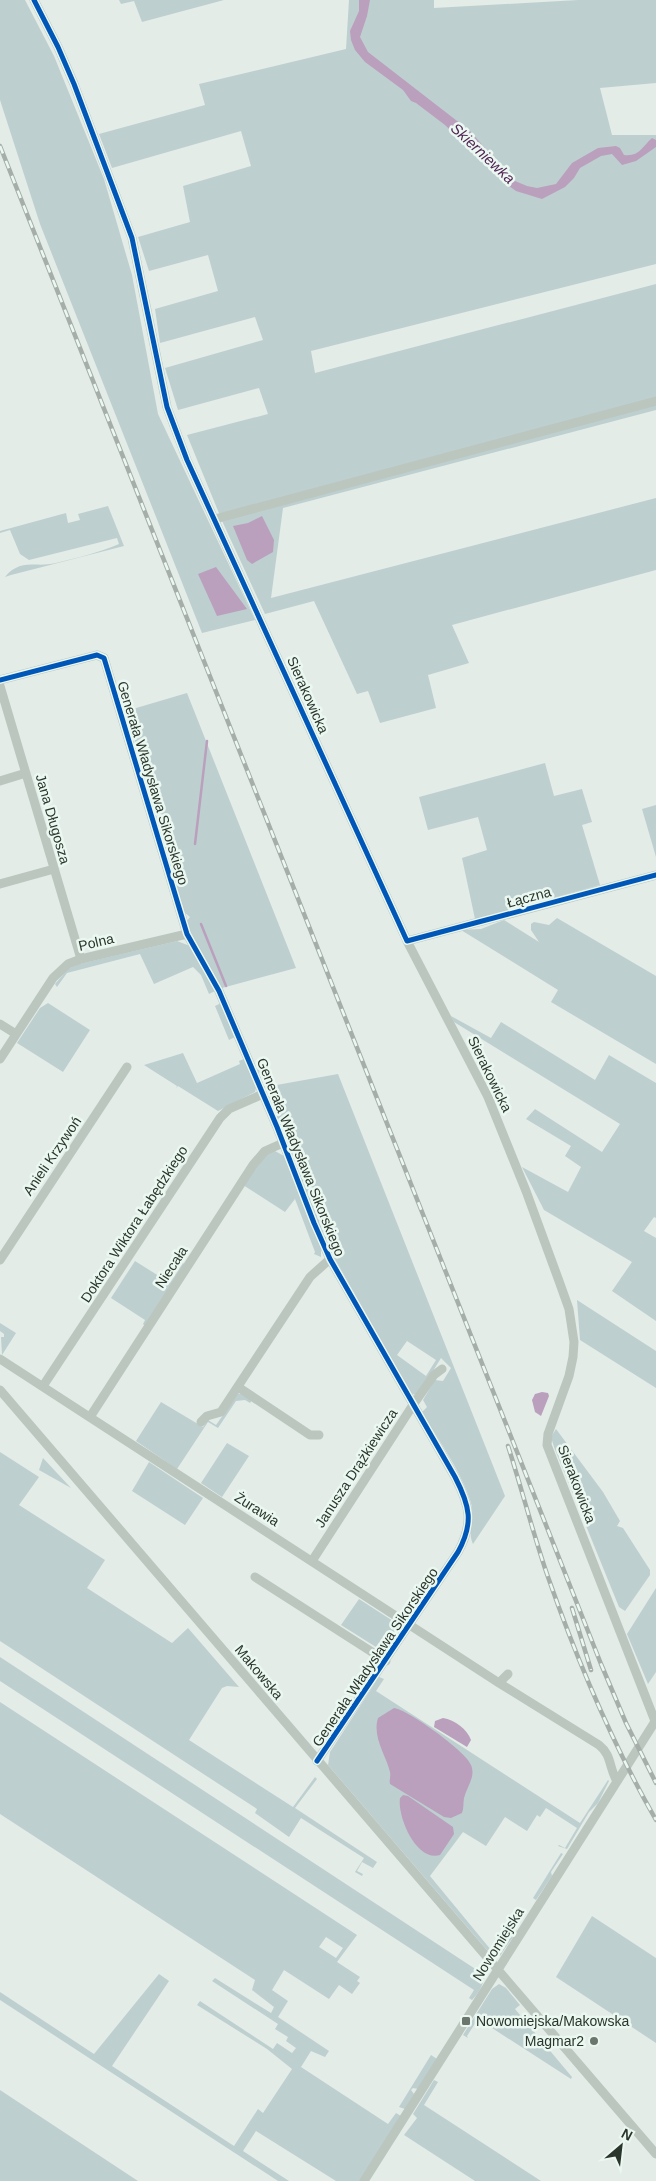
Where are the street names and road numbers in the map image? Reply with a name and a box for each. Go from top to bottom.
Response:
street label: Sierakowicka [284,654,332,736]
street label: Generała Władysława Sikorskiego [114,679,192,887]
street label: Jana Długosza [33,772,74,866]
street label: Łączna [505,883,553,911]
street label: Polna [77,930,115,954]
street label: Sierakowicka [465,1033,515,1115]
street label: Generała Władysława Sikorskiego [254,1056,348,1259]
street label: Anieli Krzywoń [20,1113,84,1199]
street label: Doktora Wiktora Łabędzkiego [77,1142,191,1305]
street label: Niecała [152,1243,191,1291]
street label: Janusza Drążkiewicza [312,1405,401,1530]
street label: Sierakowicka [555,1443,599,1526]
street label: Żurawia [232,1488,283,1529]
street label: Generała Władysława Sikorskiego [309,1564,441,1750]
street label: Makowska [232,1642,287,1703]
street label: Nowomiejska [469,1904,527,1984]

